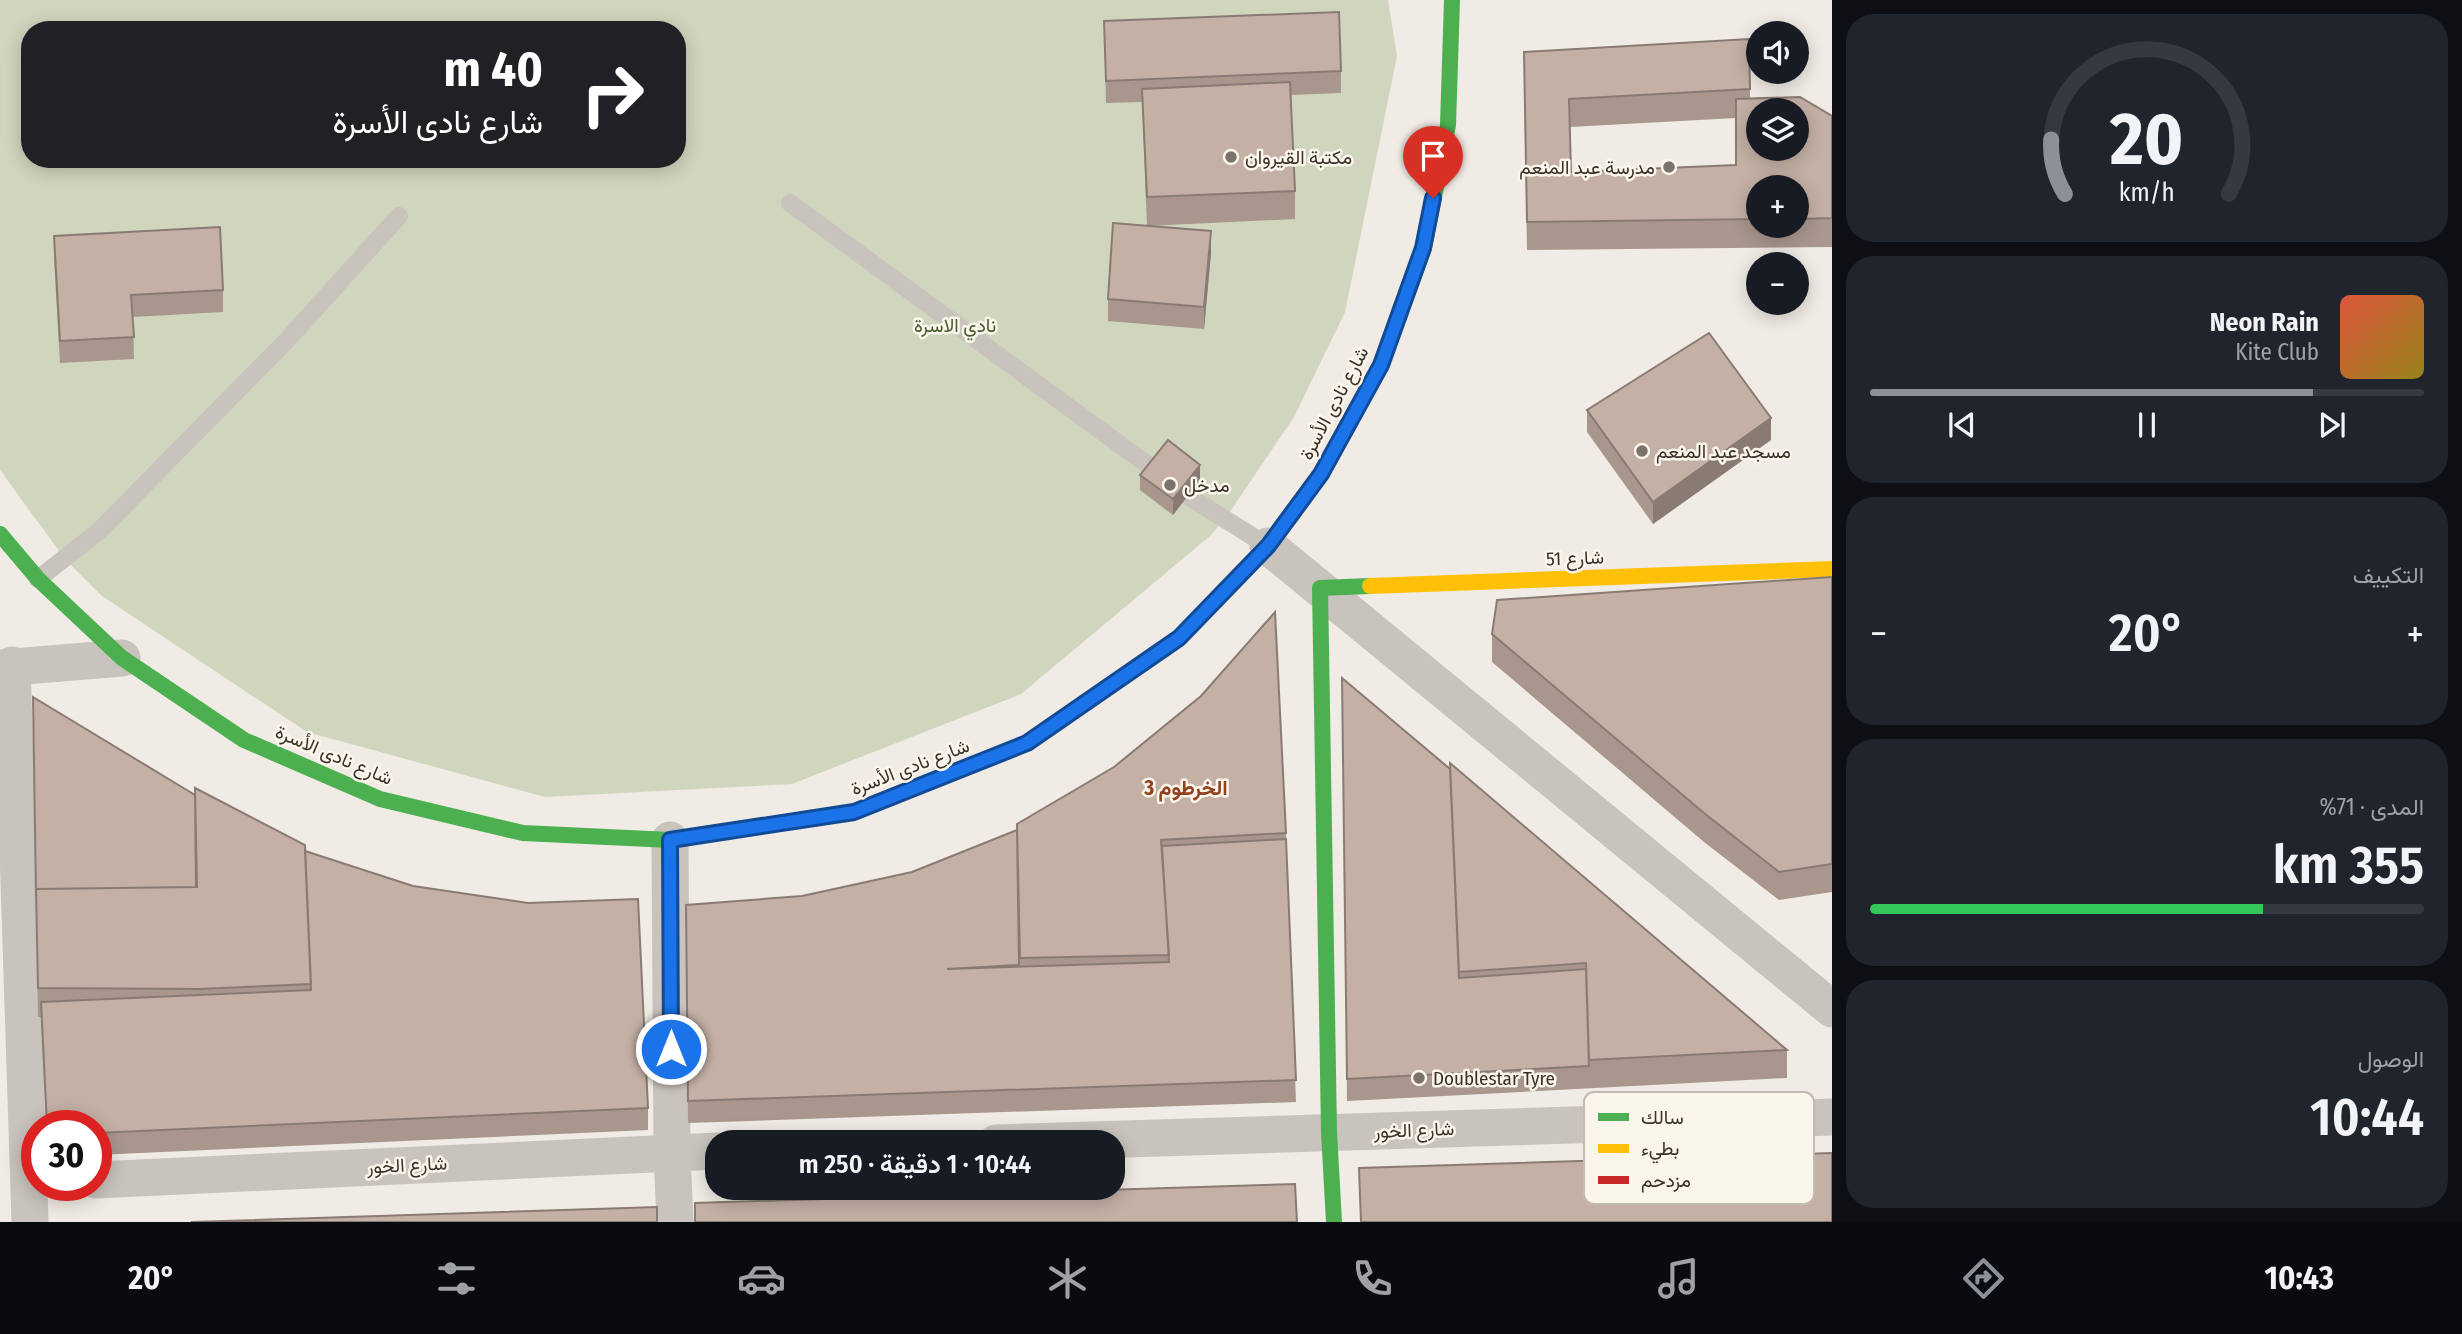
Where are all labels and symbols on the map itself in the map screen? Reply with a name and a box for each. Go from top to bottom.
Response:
pin [1403,126,1463,198]
place label: مكتبة القيروان [1245,146,1352,169]
marker: مكتبة القيروان [1223,149,1239,165]
place label: مدرسة عبد المنعم [1519,156,1655,180]
marker: مدرسة عبد المنعم [1661,159,1677,175]
park label: نادي الاسرة [914,314,996,341]
street label: شارع نادى الأسرة [1295,342,1374,464]
place label: مسجد عبد المنعم [1656,440,1791,464]
marker: مسجد عبد المنعم [1634,443,1650,459]
place label: مدخل [1184,474,1230,497]
marker: مدخل [1162,477,1178,493]
street label: شارع 51 [1546,545,1604,572]
street label: شارع نادى الأسرة [272,720,396,791]
street label: شارع نادى الأسرة [848,734,973,801]
district label: الخرطوم 3 [1143,775,1228,802]
position arrow [634,1012,708,1086]
place label: Doublestar Tyre [1433,1067,1555,1090]
marker: Doublestar Tyre [1411,1070,1427,1086]
legend [1584,1092,1814,1204]
text: سالك [1641,1106,1684,1129]
speed limit sign: 30 [21,1110,112,1201]
street label: شارع الخور [1372,1117,1455,1144]
text: بطيء [1641,1137,1679,1164]
street label: شارع الخور [365,1151,448,1180]
text: مزدحم [1641,1169,1691,1193]

